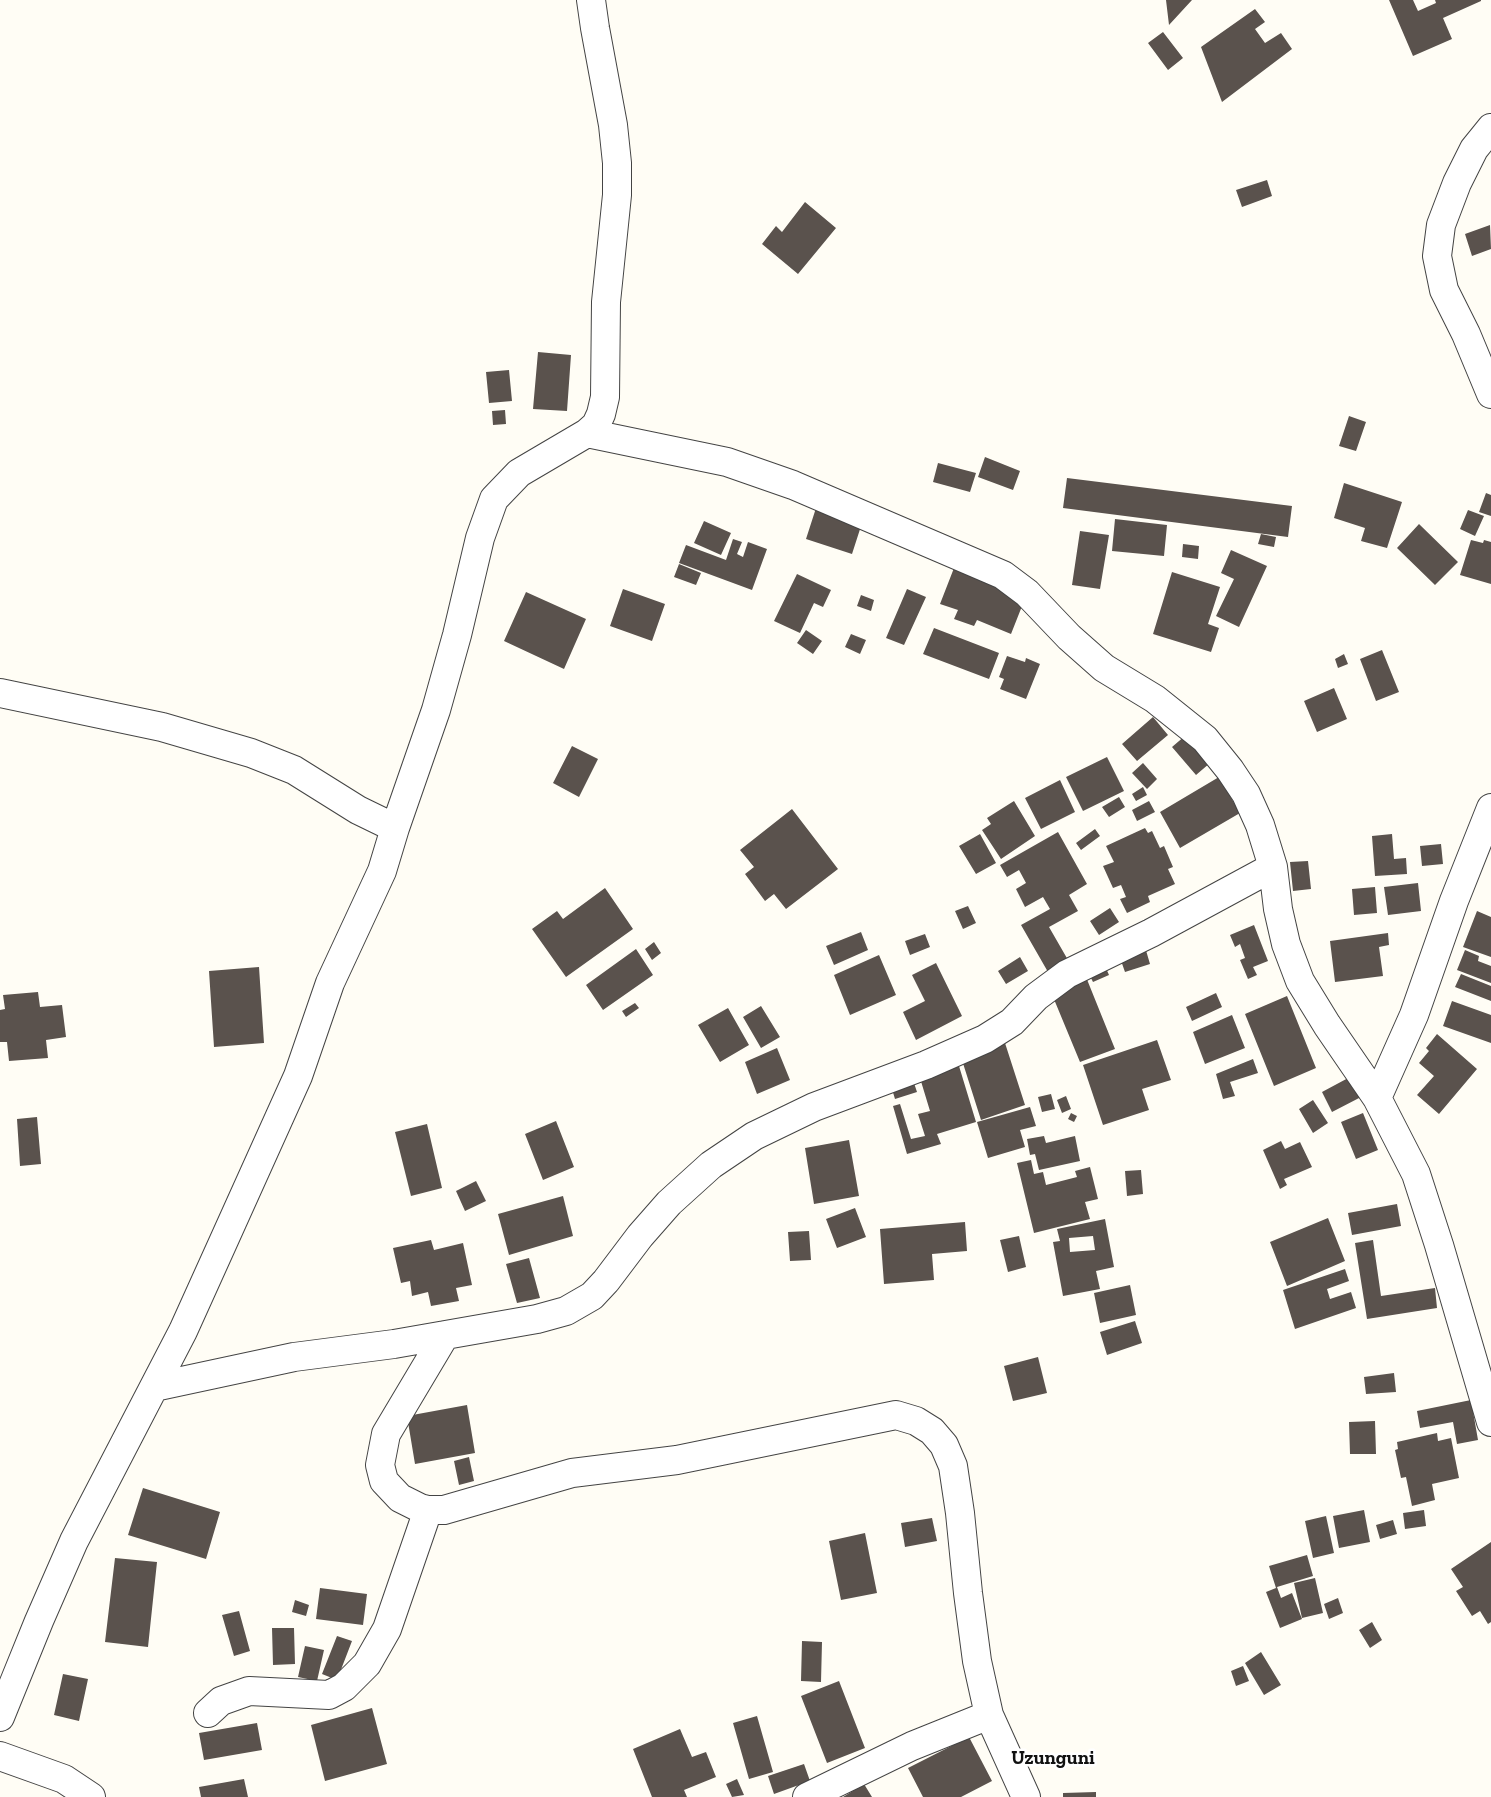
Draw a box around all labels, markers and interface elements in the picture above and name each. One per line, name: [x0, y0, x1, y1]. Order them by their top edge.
district label: Uzunguni: [1011, 1748, 1095, 1770]

